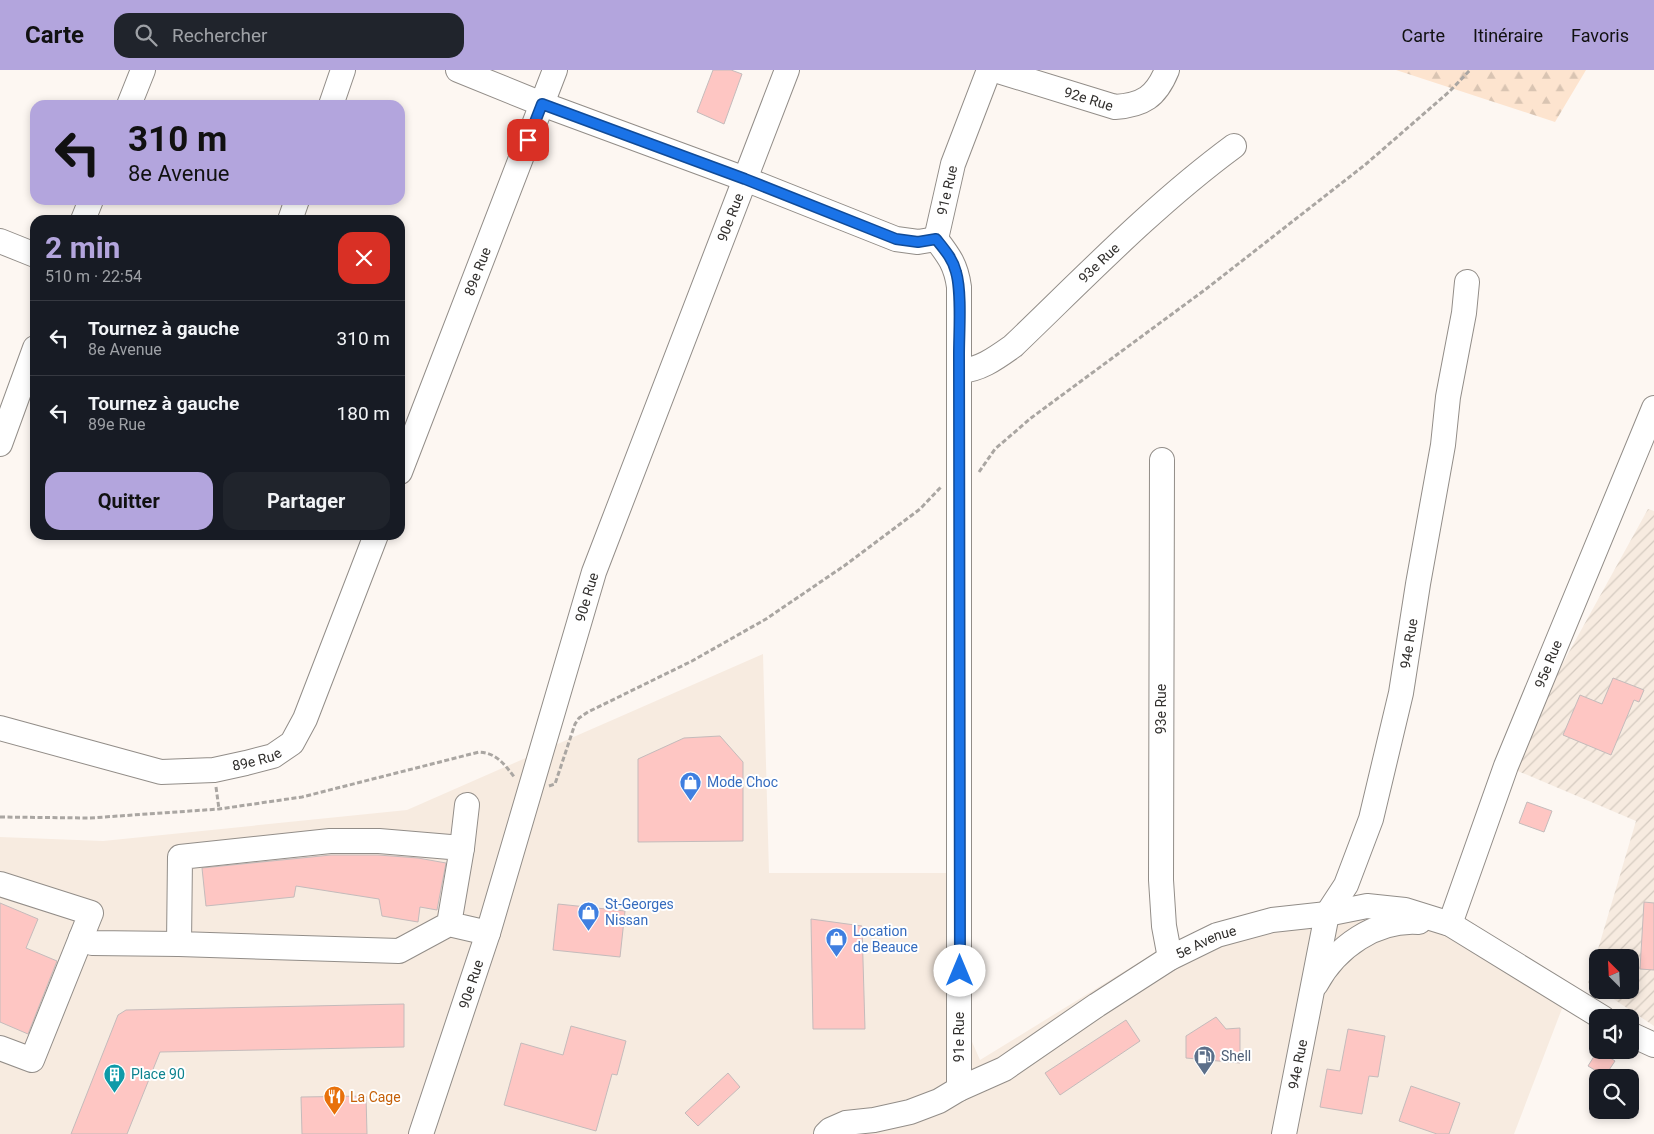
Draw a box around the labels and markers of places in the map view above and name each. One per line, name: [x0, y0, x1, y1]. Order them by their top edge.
pin: [507, 119, 549, 161]
shop icon: Mode Choc: [679, 770, 703, 801]
place label: Mode Choc: [707, 774, 778, 790]
place label: St-Georges Nissan: [605, 896, 674, 928]
shop icon: St-Georges Nissan: [577, 900, 601, 931]
place label: Location de Beauce: [853, 923, 918, 955]
shop icon: Location de Beauce: [825, 927, 849, 958]
fuel station icon: Shell: [1193, 1044, 1217, 1075]
place label: Shell: [1221, 1048, 1251, 1064]
building icon: Place 90: [103, 1062, 127, 1093]
place label: Place 90: [131, 1066, 185, 1082]
restaurant icon: La Cage: [322, 1085, 346, 1116]
place label: La Cage: [350, 1089, 401, 1105]

